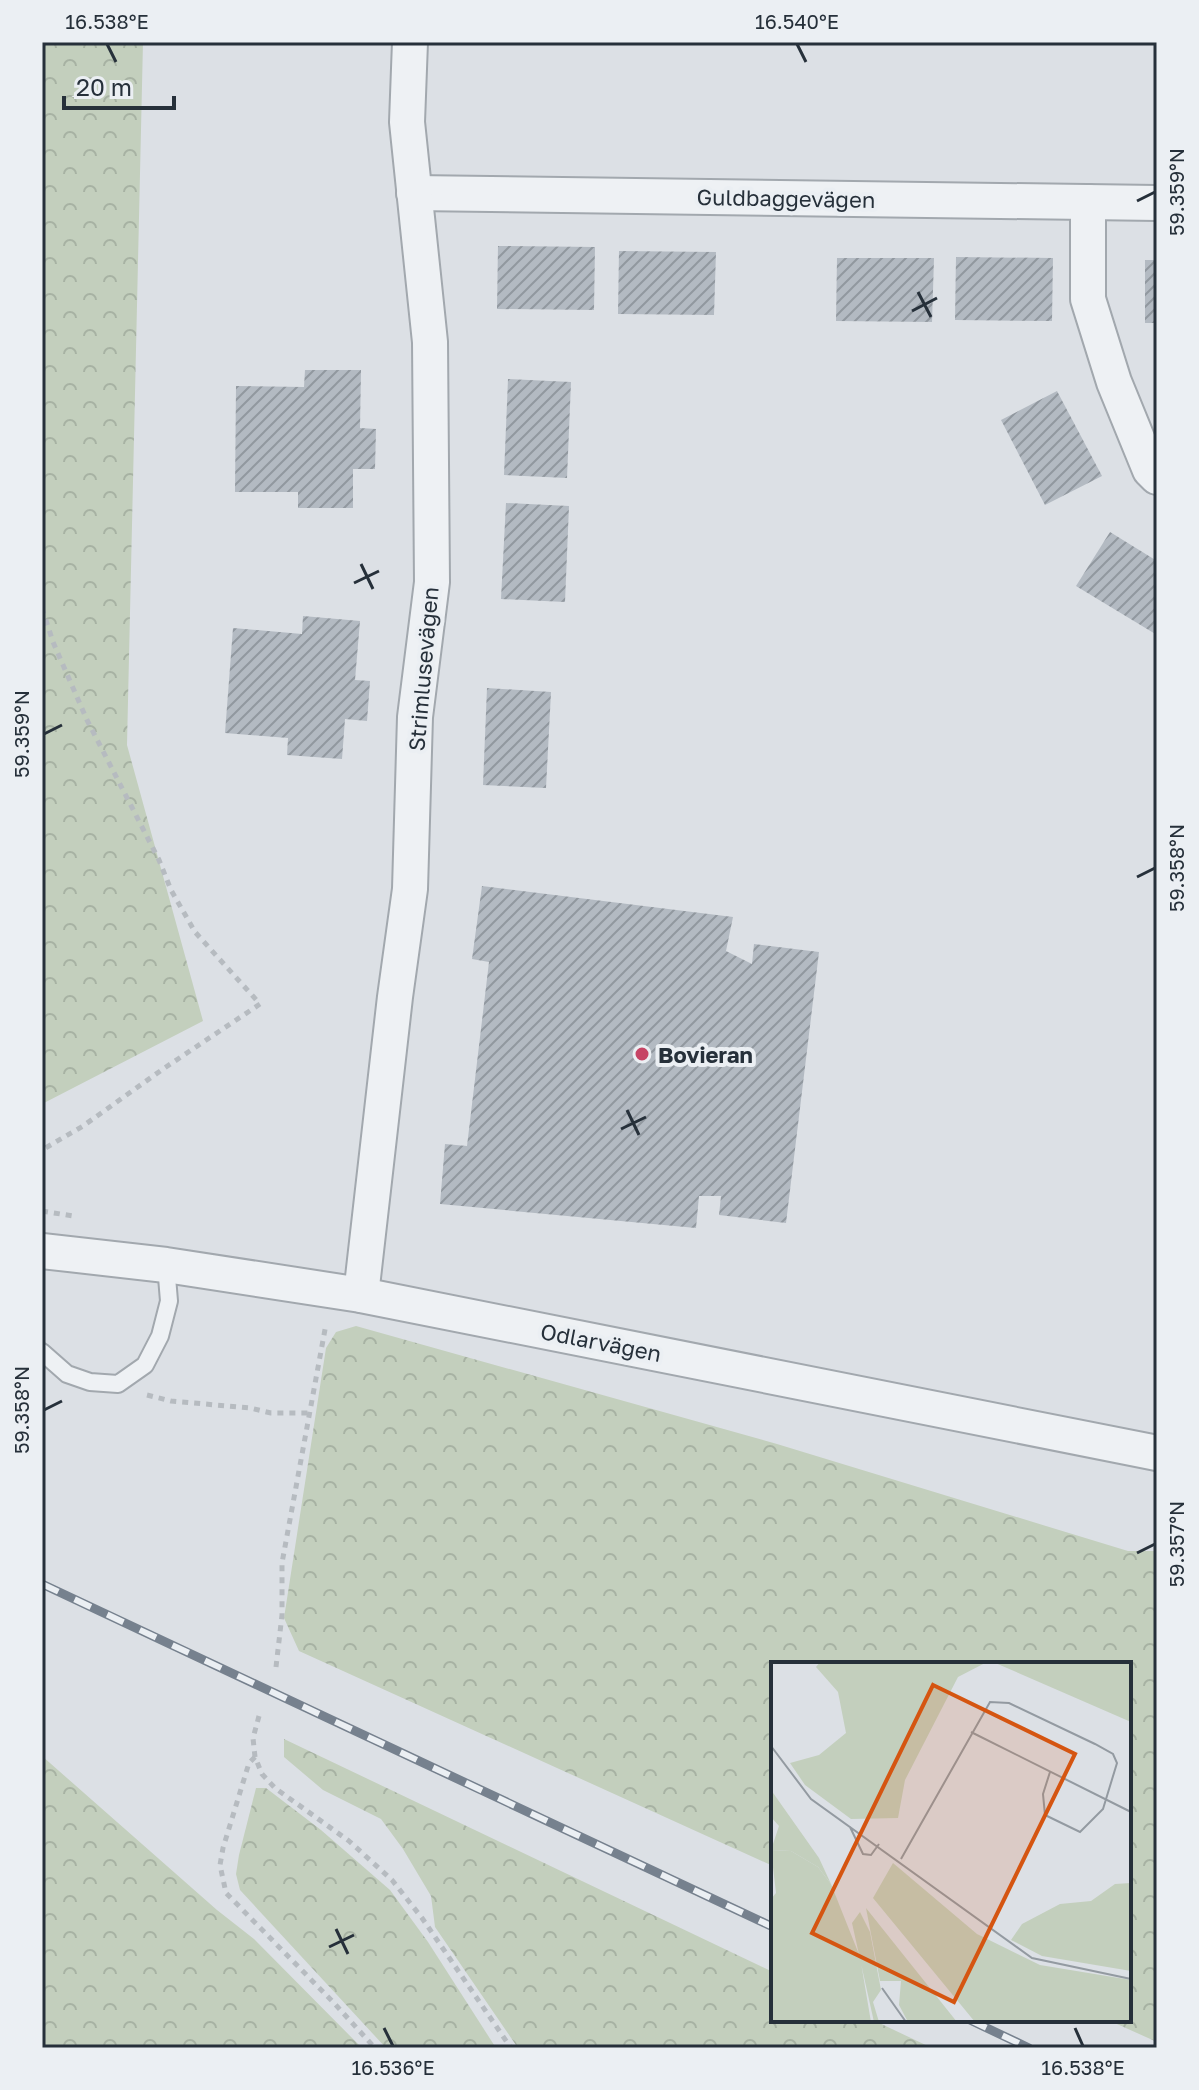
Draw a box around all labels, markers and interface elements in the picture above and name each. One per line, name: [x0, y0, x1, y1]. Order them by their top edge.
text: 16.538°E: [65, 9, 149, 33]
text: 16.540°E: [755, 9, 839, 33]
scale bar: [64, 60, 174, 110]
text: 20 m: [76, 72, 132, 101]
text: 59.359°N: [1164, 148, 1188, 236]
street label: Guldbaggevägen: [696, 183, 876, 213]
street label: Strimlusevägen: [402, 586, 444, 752]
text: 59.359°N: [9, 690, 33, 778]
text: 59.358°N: [1164, 824, 1188, 912]
place label: Bovieran: [658, 1041, 753, 1068]
marker: Bovieran: [633, 1045, 651, 1063]
street label: Odlarvägen: [538, 1317, 664, 1367]
text: 59.358°N: [9, 1366, 33, 1454]
text: 59.357°N: [1164, 1501, 1188, 1587]
inset map: [771, 1662, 1131, 2022]
text: 16.536°E: [351, 2055, 435, 2079]
text: 16.538°E: [1041, 2055, 1125, 2079]

